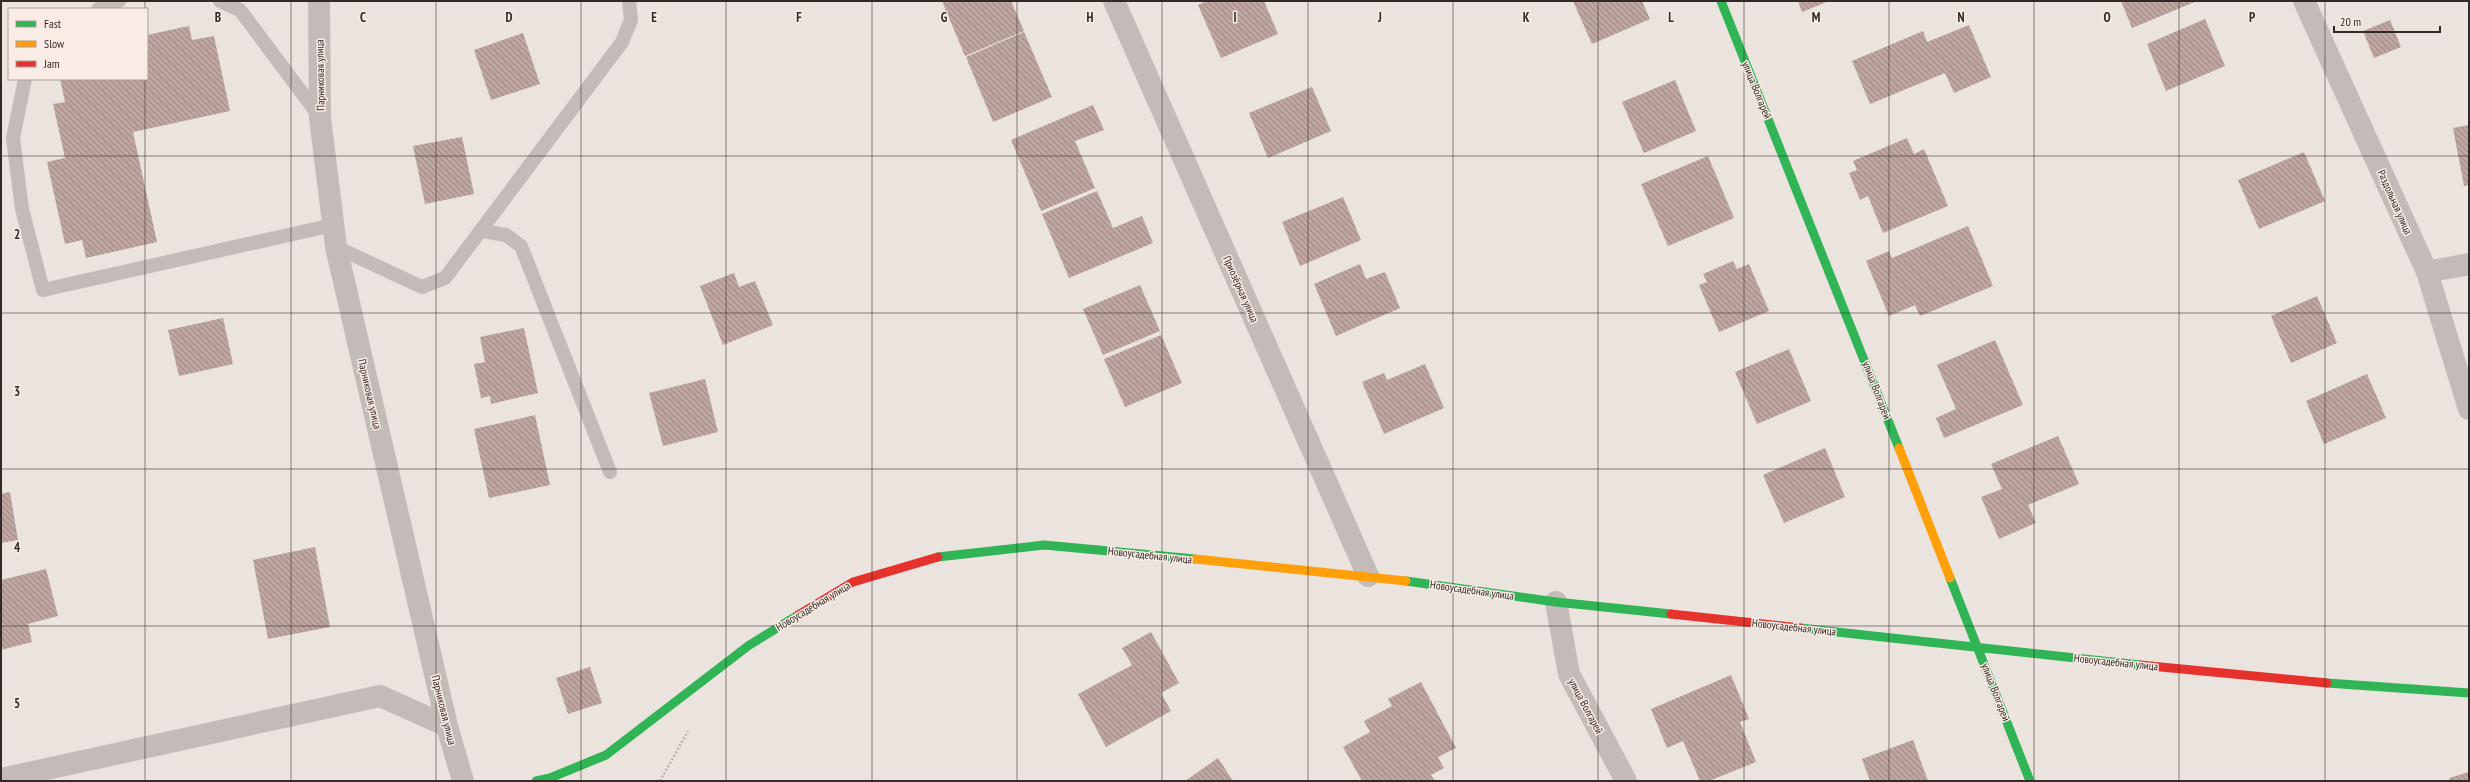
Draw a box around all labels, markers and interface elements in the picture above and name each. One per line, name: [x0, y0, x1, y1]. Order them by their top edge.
legend: [8, 8, 148, 80]
scale bar: [2334, 8, 2440, 34]
text: B: [215, 9, 221, 26]
text: C: [360, 9, 366, 26]
text: D: [506, 9, 513, 26]
text: E: [651, 9, 657, 26]
text: F: [796, 9, 802, 26]
text: G: [941, 9, 948, 26]
text: H: [1087, 9, 1094, 26]
text: I: [1233, 9, 1237, 26]
text: J: [1377, 9, 1382, 26]
text: K: [1523, 9, 1530, 26]
text: L: [1668, 9, 1674, 26]
text: M: [1812, 9, 1821, 26]
text: N: [1957, 9, 1965, 26]
text: O: [2103, 9, 2111, 26]
text: P: [2249, 9, 2255, 26]
text: 20 m: [2340, 14, 2361, 29]
text: Fast: [44, 16, 62, 31]
text: Slow: [44, 36, 65, 51]
street label: Парниковая улица: [312, 39, 328, 111]
text: Jam: [43, 56, 60, 71]
street label: улица Волгарей: [1739, 59, 1775, 121]
street label: Раздольная улица: [2374, 167, 2416, 237]
text: 2: [14, 226, 20, 243]
street label: Приозёрная улица: [1220, 253, 1262, 325]
street label: Парниковая улица: [355, 358, 385, 430]
street label: улица Волгарей: [1860, 359, 1895, 421]
text: 3: [14, 383, 20, 400]
text: 4: [14, 539, 21, 556]
street label: Новоусадебная улица: [1107, 544, 1193, 566]
street label: Новоусадебная улица: [1429, 577, 1515, 603]
street label: Новоусадебная улица: [773, 578, 853, 634]
street label: Новоусадебная улица: [1751, 616, 1837, 638]
street label: Новоусадебная улица: [2073, 651, 2159, 673]
street label: улица Волгарей: [1979, 661, 2014, 723]
street label: Парниковая улица: [429, 674, 459, 746]
street label: улица Волгарей: [1565, 676, 1607, 736]
text: 5: [14, 695, 20, 712]

